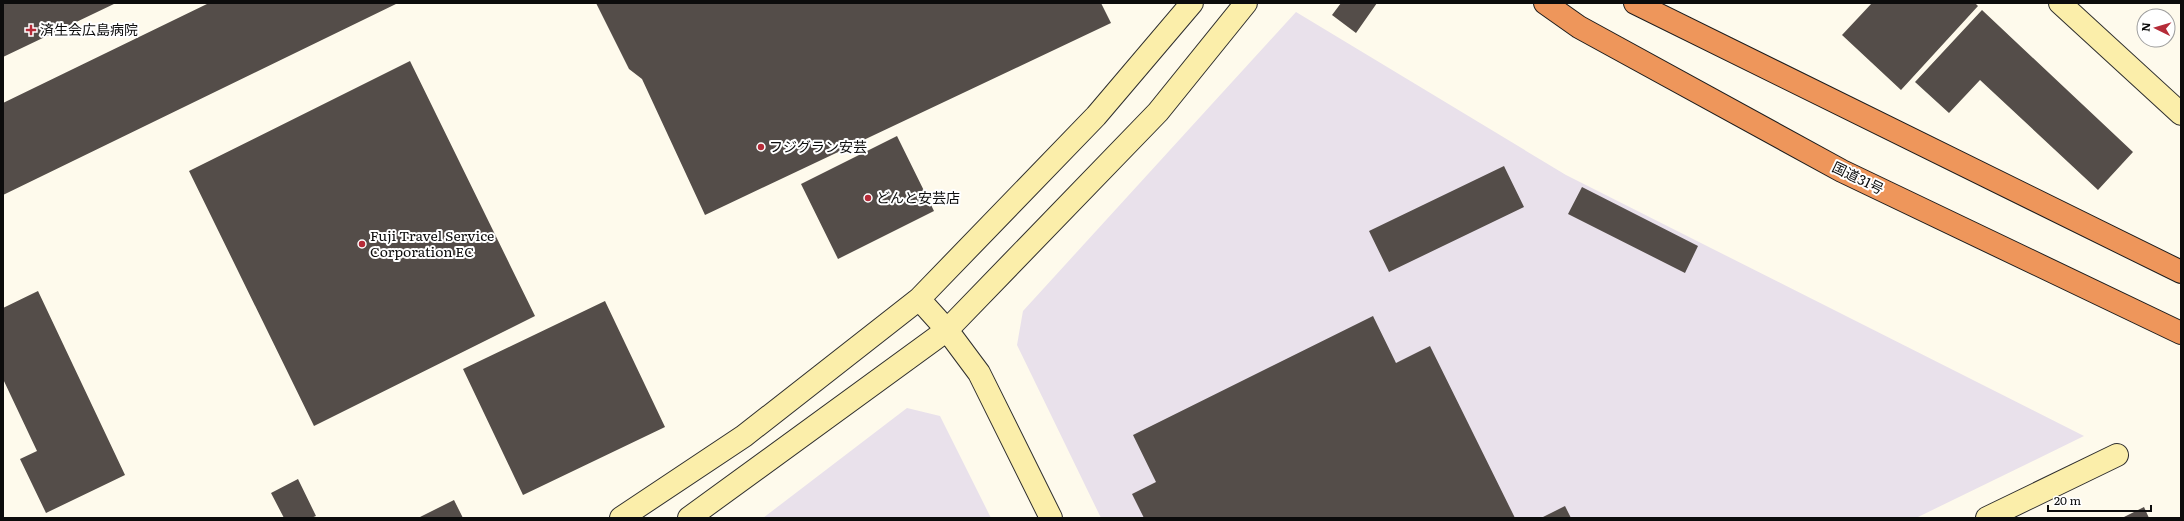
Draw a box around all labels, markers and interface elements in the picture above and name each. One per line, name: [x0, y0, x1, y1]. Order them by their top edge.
north arrow: [2136, 8, 2176, 48]
place label: 済生会広島病院: [40, 19, 138, 39]
text: N: [2137, 22, 2153, 32]
marker: 済生会広島病院: [25, 24, 37, 36]
place label: フジグラン安芸: [769, 136, 867, 156]
marker: フジグラン安芸: [756, 142, 766, 152]
street label: 国道31号: [1829, 156, 1888, 198]
place label: どんと安芸店: [876, 187, 960, 207]
marker: どんと安芸店: [863, 193, 873, 203]
place label: Fuji Travel Service Corporation EC: [370, 225, 494, 261]
marker: Fuji Travel Service Corporation EC: [357, 239, 367, 249]
scale bar: [2048, 487, 2151, 513]
text: 20 m: [2054, 491, 2081, 509]

